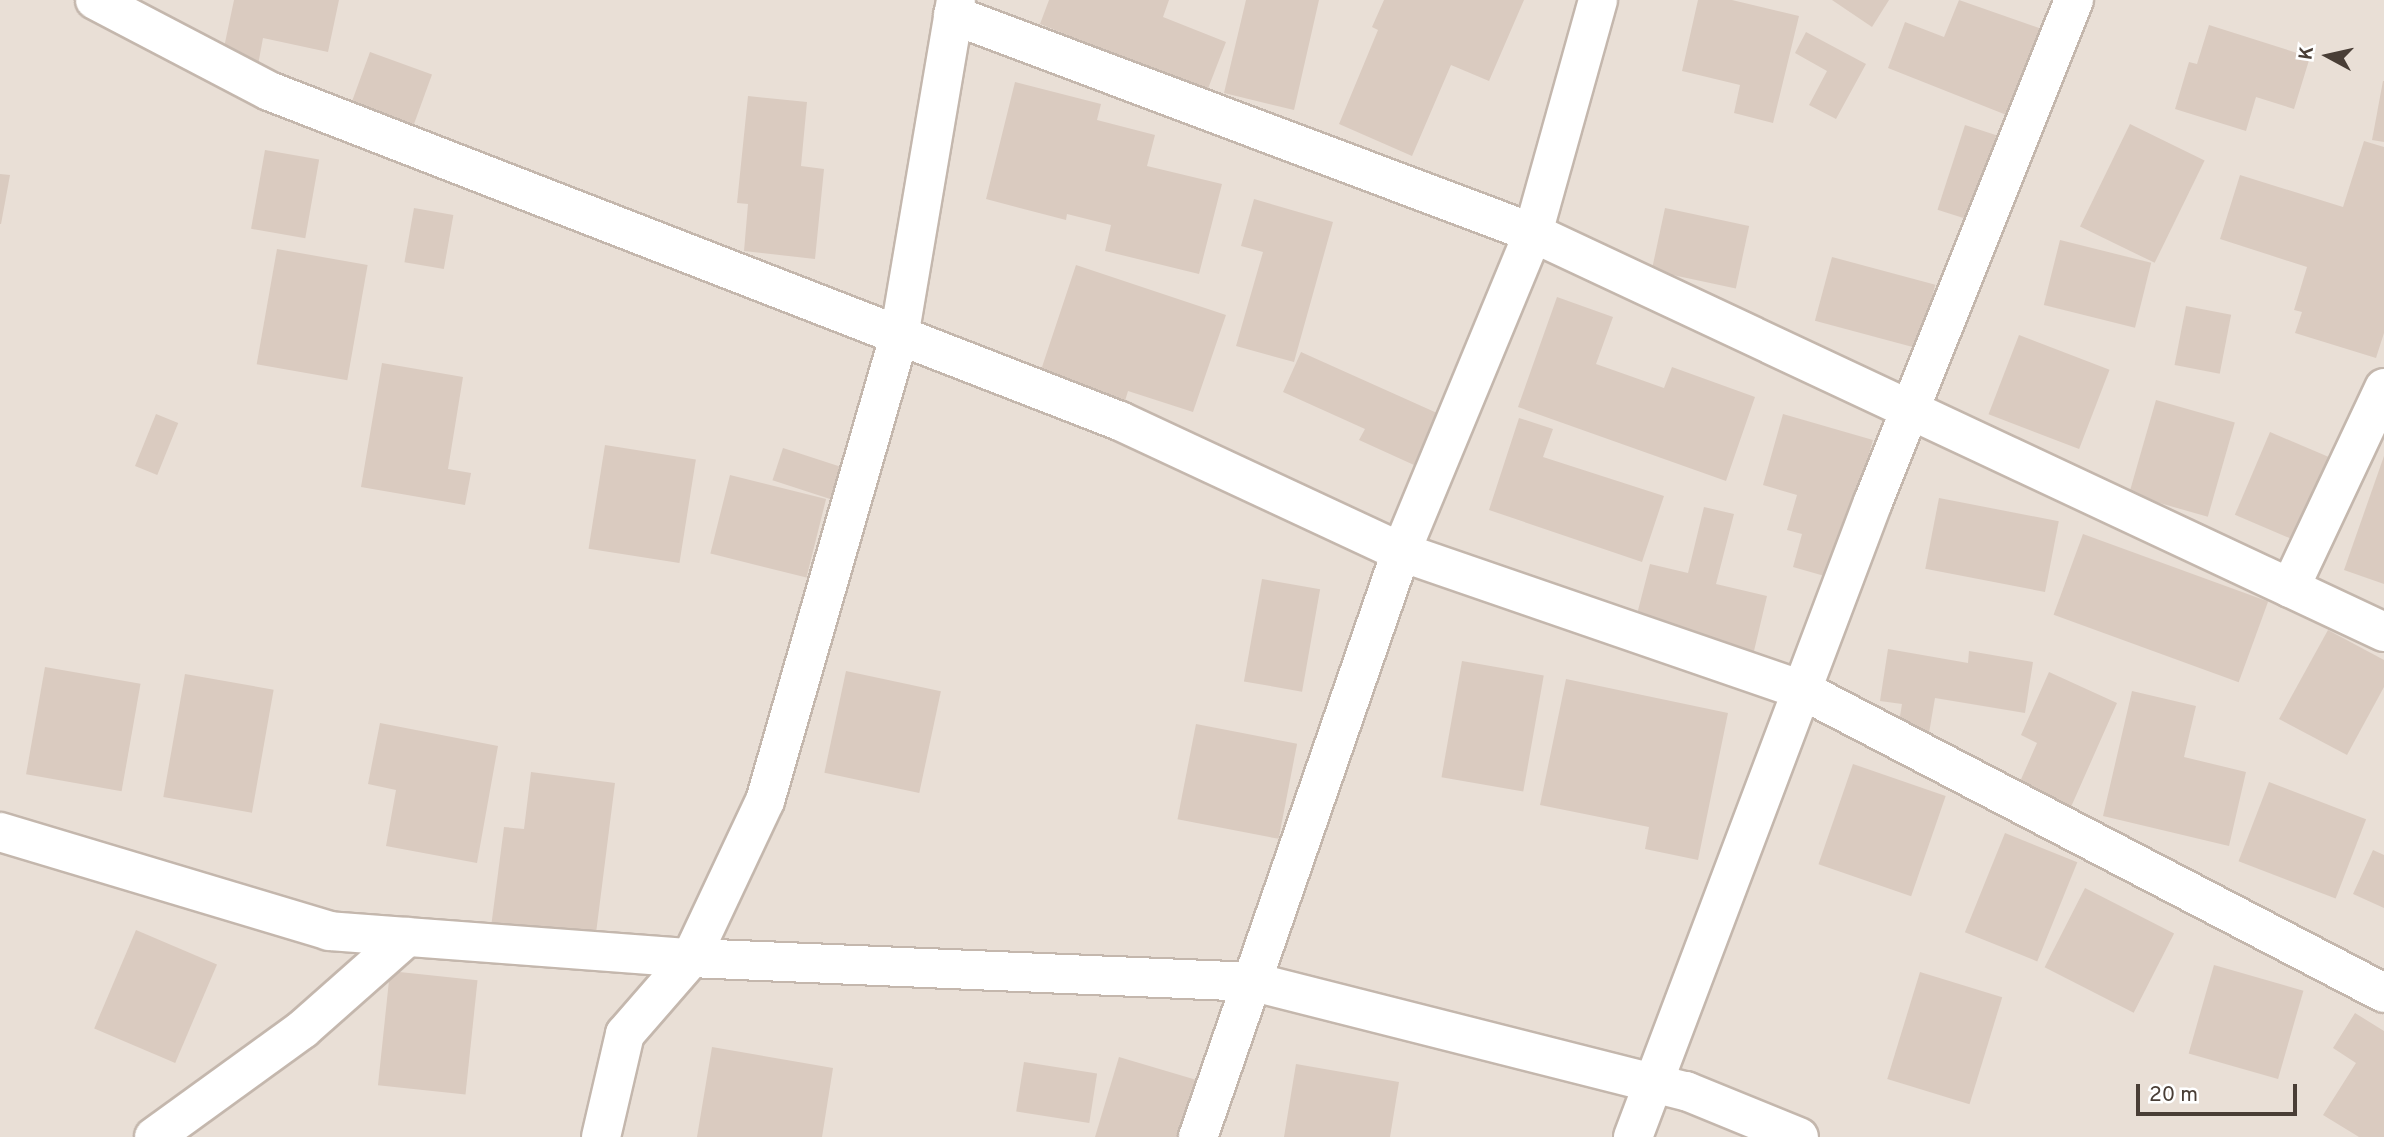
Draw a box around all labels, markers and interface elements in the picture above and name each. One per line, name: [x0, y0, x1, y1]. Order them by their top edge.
north arrow: [2293, 21, 2363, 91]
text: K: [2294, 45, 2320, 61]
scale bar: [2139, 1070, 2300, 1114]
text: 20 m: [2149, 1082, 2198, 1109]

